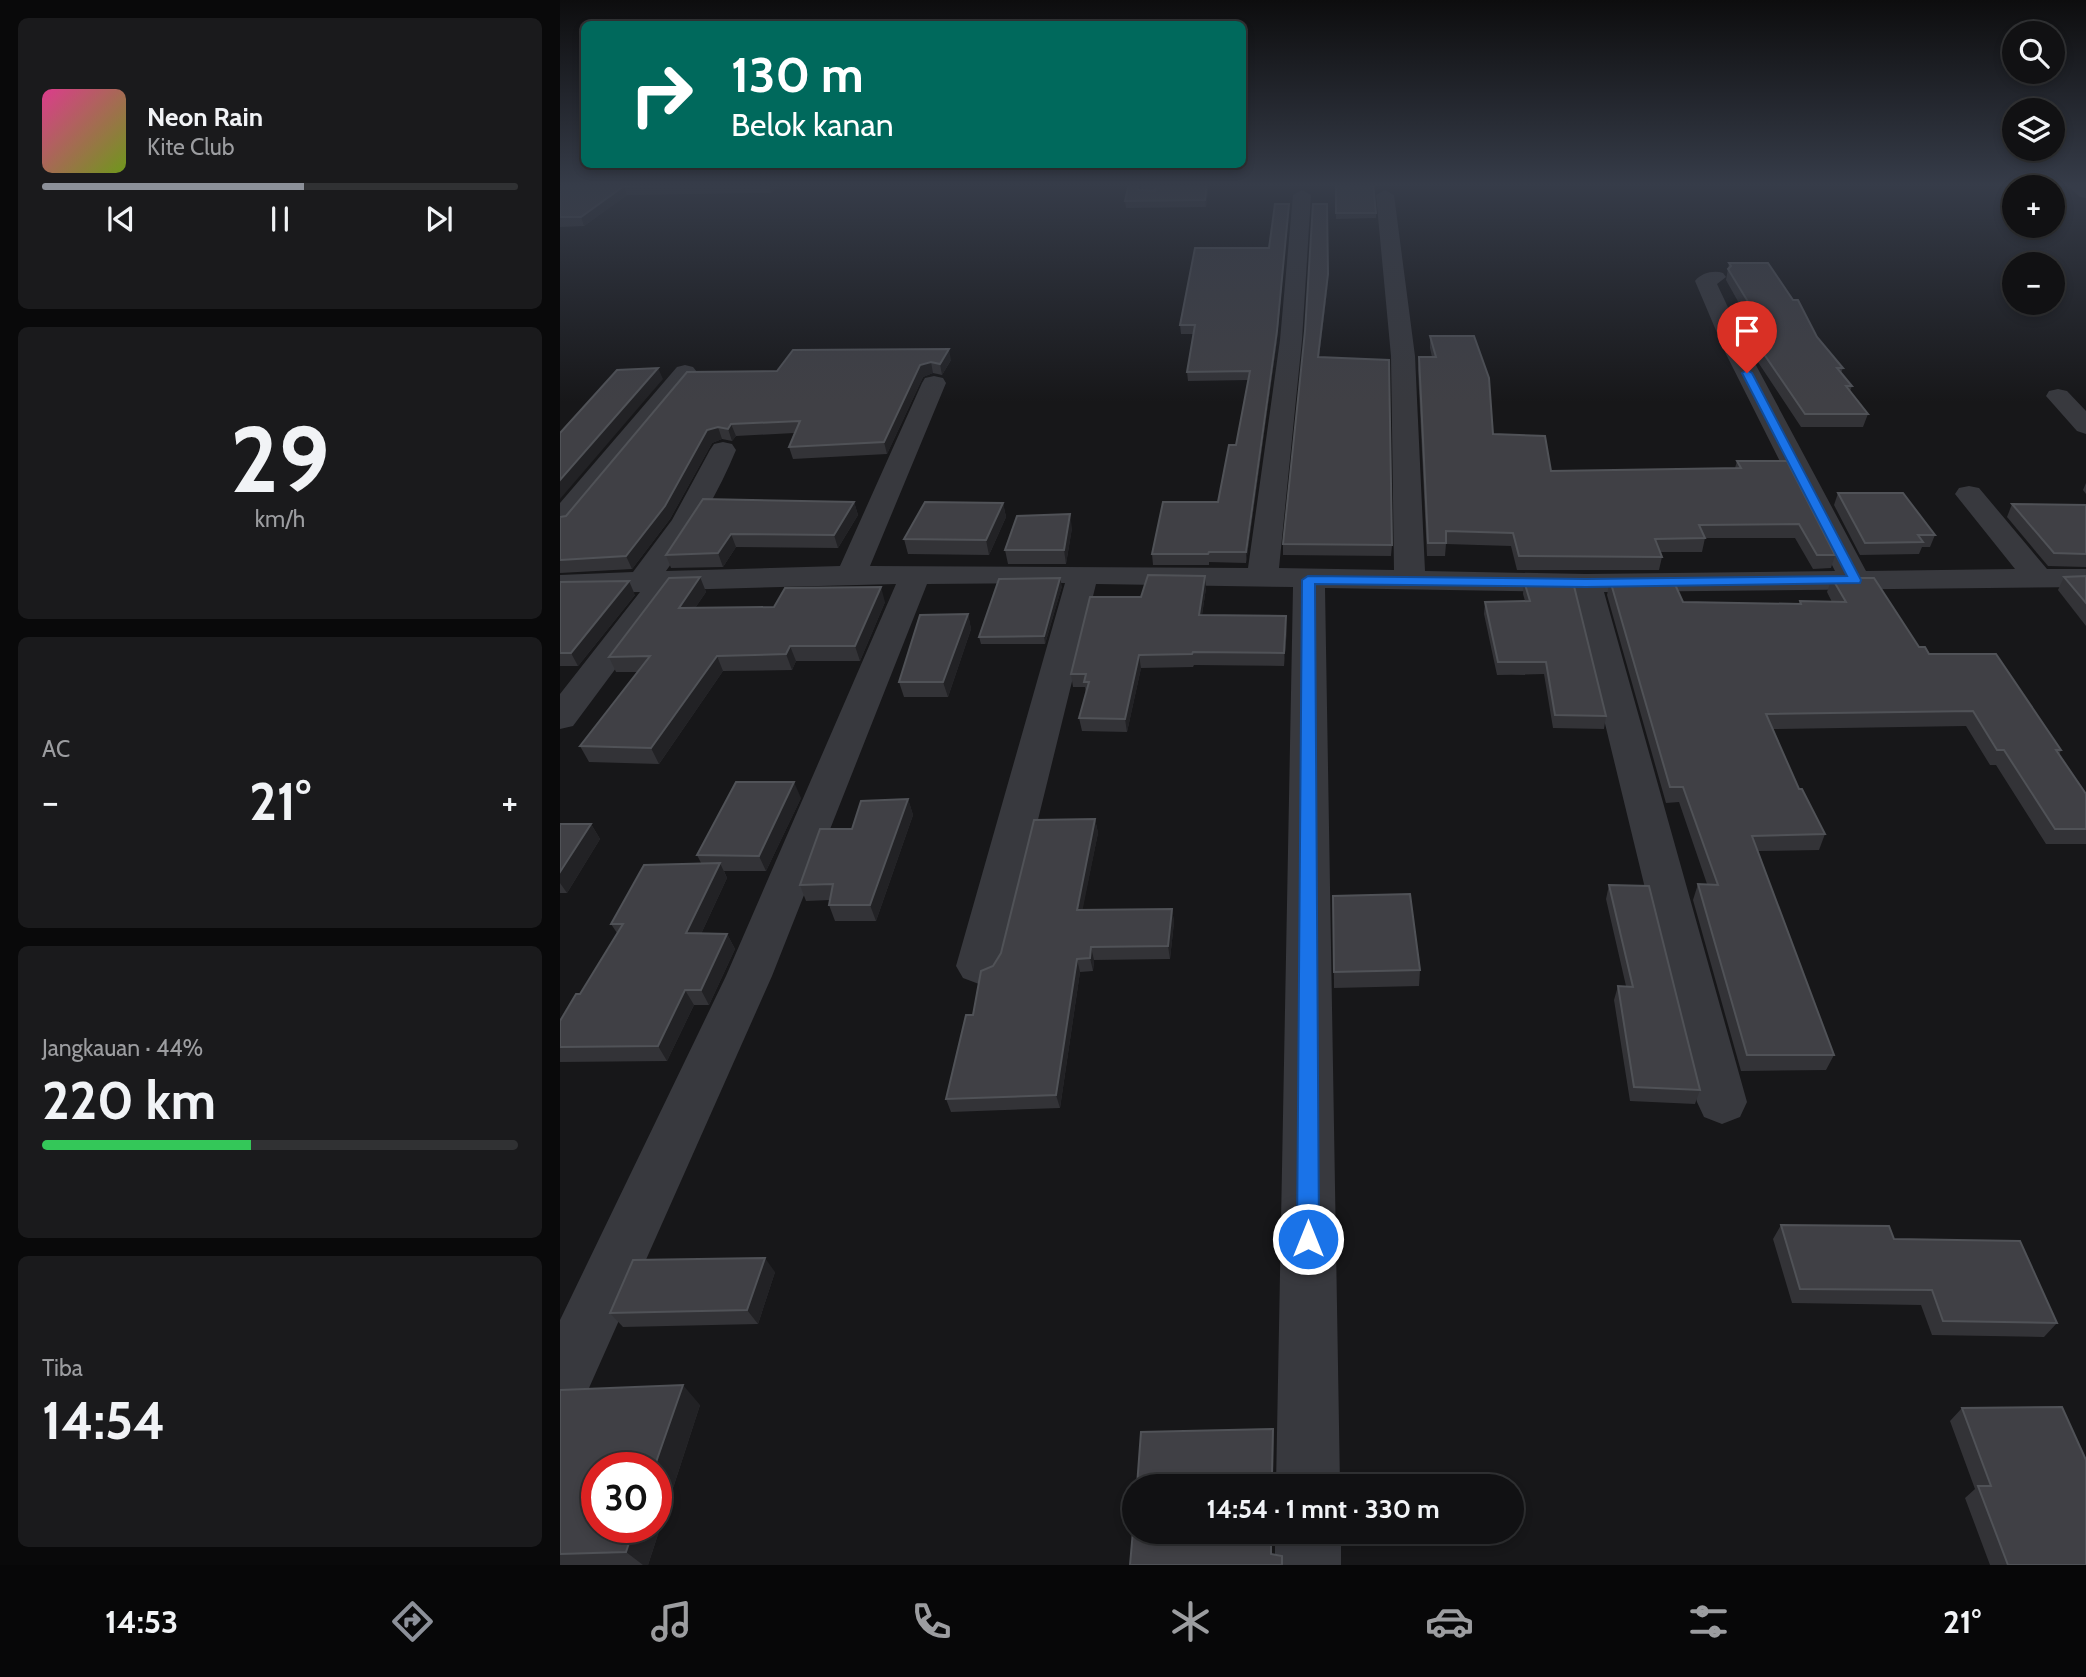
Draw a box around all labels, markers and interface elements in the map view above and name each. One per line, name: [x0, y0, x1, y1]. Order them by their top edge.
map controls: [2002, 21, 2065, 315]
button: search: [2002, 21, 2065, 84]
text: 130 m: [731, 45, 864, 104]
icon: right: [616, 49, 707, 140]
button: layers: [2002, 98, 2065, 161]
text: Neon Rain: [147, 101, 263, 133]
text: Belok kanan: [731, 105, 894, 144]
text: Kite Club: [147, 133, 234, 161]
button: +: [2002, 175, 2065, 238]
icon: previous: [102, 200, 140, 238]
icon: pause: [261, 200, 299, 238]
icon: next: [420, 200, 458, 238]
button: −: [2002, 252, 2065, 315]
pin: [1717, 301, 1777, 373]
icon: arrive: [1728, 312, 1766, 350]
text: 29: [230, 404, 330, 515]
text: km/h: [255, 505, 305, 533]
text: AC: [42, 735, 70, 763]
text: 21°: [249, 770, 311, 833]
text: −: [42, 778, 59, 825]
text: +: [501, 778, 518, 825]
text: Jangkauan · 44%: [42, 1034, 203, 1062]
text: 220 km: [42, 1069, 216, 1132]
position arrow: [1271, 1202, 1345, 1276]
text: Tiba: [42, 1354, 83, 1382]
text: 14:54: [42, 1389, 165, 1452]
speed limit sign: 30: [581, 1452, 672, 1543]
text: 14:54 · 1 mnt · 330 m: [1206, 1493, 1440, 1525]
icon: directions: [388, 1597, 437, 1646]
icon: music: [647, 1597, 696, 1646]
icon: phone: [907, 1597, 956, 1646]
icon: climate: [1166, 1597, 1215, 1646]
icon: car: [1425, 1597, 1474, 1646]
icon: filters: [1684, 1597, 1733, 1646]
text: 14:53: [105, 1602, 178, 1641]
text: 21°: [1943, 1602, 1981, 1641]

